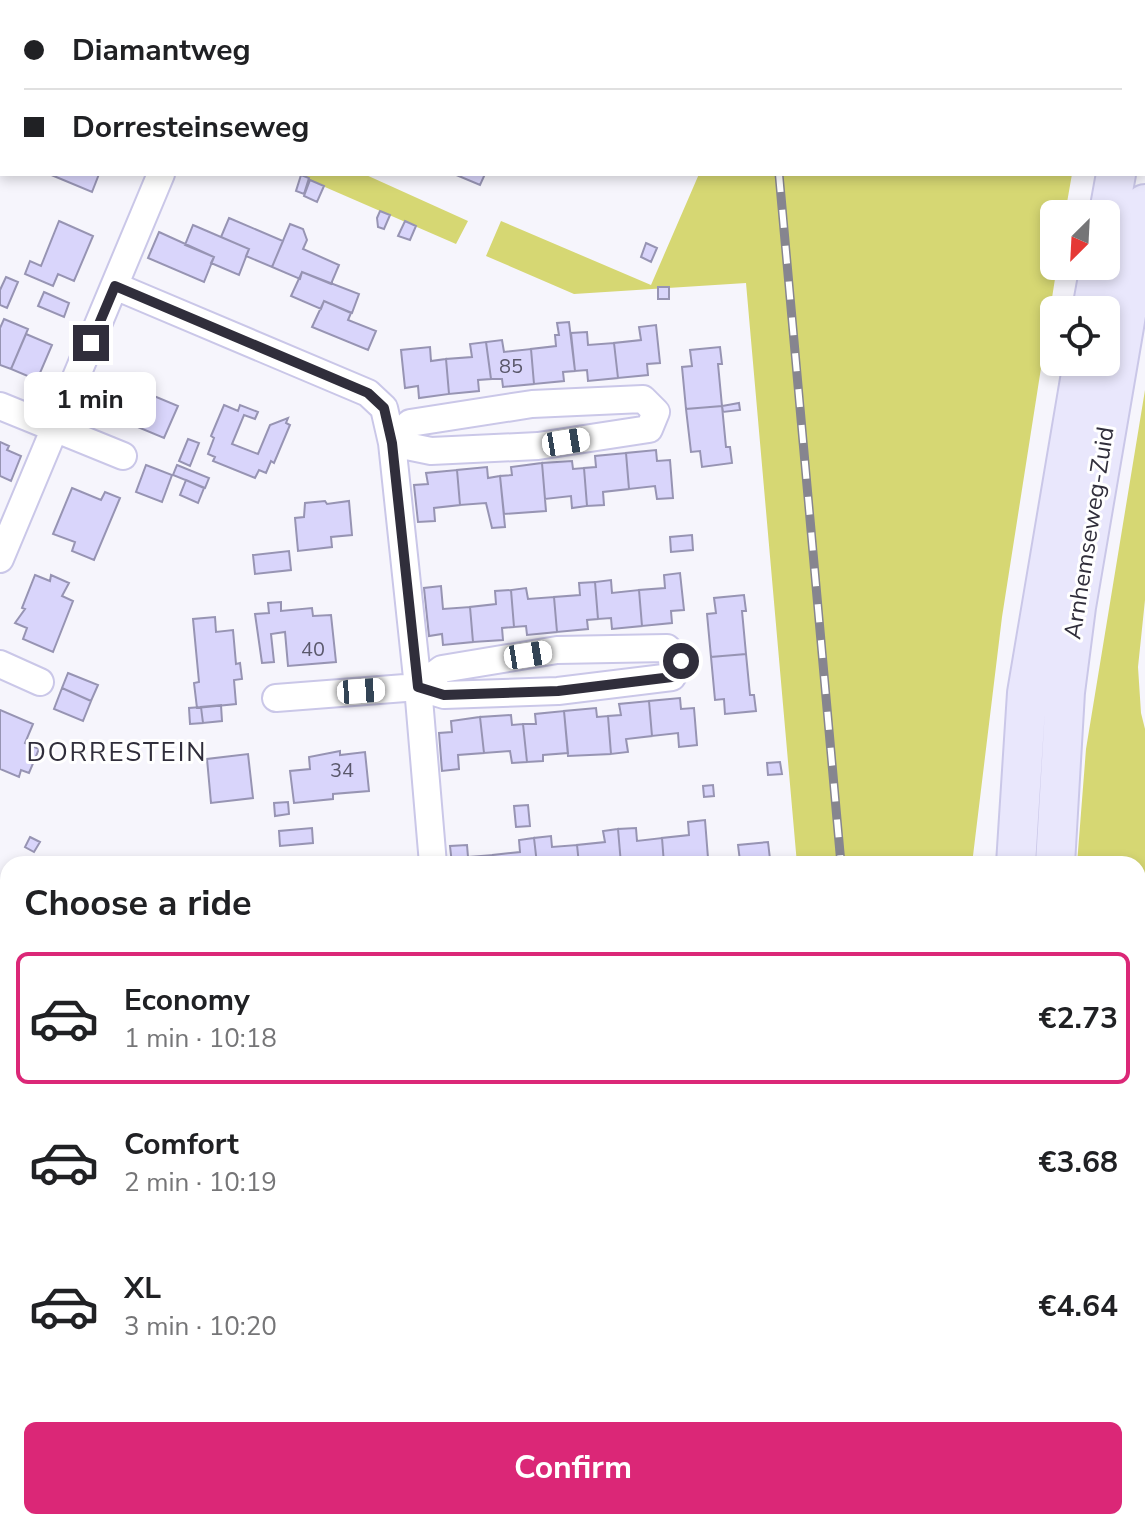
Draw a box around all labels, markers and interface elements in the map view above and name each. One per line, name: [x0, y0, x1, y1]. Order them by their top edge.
text: Diamantweg: [72, 30, 251, 71]
text: Dorresteinseweg: [72, 107, 309, 148]
north arrow: [1040, 200, 1120, 280]
map controls: [1040, 200, 1120, 376]
button: locate: [1040, 296, 1120, 376]
route end: [73, 325, 109, 361]
house number: 85: [499, 353, 523, 380]
callout: 1 min: [25, 371, 157, 427]
text: 1 min: [56, 382, 124, 417]
street label: Arnhemseweg-Zuid: [1056, 424, 1122, 642]
car: [540, 426, 592, 458]
house number: 40: [301, 636, 325, 663]
car: [502, 639, 554, 671]
route start: [663, 643, 699, 679]
car: [336, 677, 386, 705]
district label: DORRESTEIN: [26, 735, 208, 770]
house number: 34: [330, 757, 354, 784]
text: Choose a ride: [24, 879, 252, 928]
text: Economy: [124, 980, 250, 1021]
icon: car: [28, 982, 100, 1054]
text: €2.73: [1039, 998, 1118, 1039]
text: 1 min · 10:18: [124, 1021, 277, 1056]
text: Comfort: [124, 1124, 239, 1165]
icon: car: [28, 1126, 100, 1198]
text: €3.68: [1039, 1142, 1118, 1183]
text: 2 min · 10:19: [124, 1165, 277, 1200]
text: XL: [124, 1268, 161, 1309]
icon: car: [28, 1270, 100, 1342]
text: €4.64: [1039, 1286, 1118, 1327]
text: 3 min · 10:20: [124, 1309, 277, 1344]
button: Confirm: [24, 1422, 1122, 1514]

